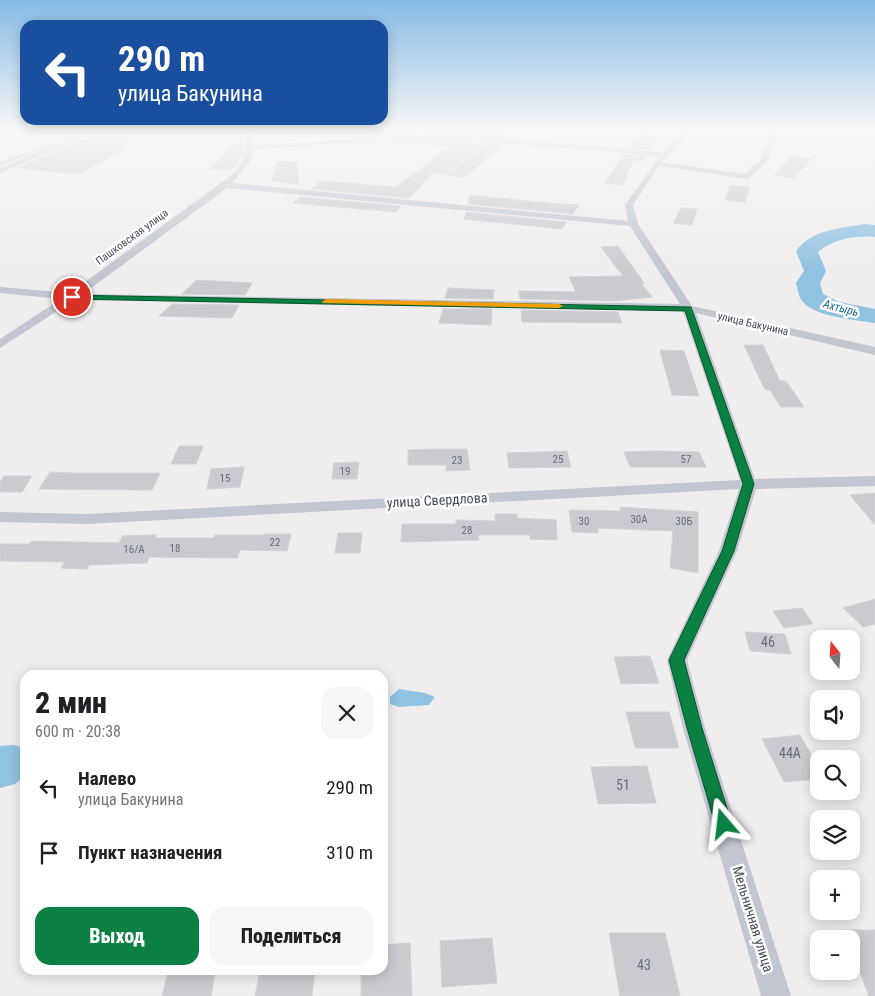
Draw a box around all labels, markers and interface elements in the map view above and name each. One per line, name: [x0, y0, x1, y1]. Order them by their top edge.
text: 290 m: [118, 39, 205, 80]
icon: left: [35, 40, 100, 105]
text: улица Бакунина: [118, 81, 263, 106]
street label: Пашковская улица: [93, 206, 171, 268]
pin: [51, 276, 93, 318]
icon: arrive: [58, 283, 86, 311]
water label: Ахтырь: [821, 296, 860, 319]
street label: улица Бакунина: [716, 310, 790, 338]
house number: 25: [553, 453, 563, 466]
house number: 57: [681, 453, 691, 466]
house number: 23: [452, 454, 462, 467]
house number: 19: [340, 465, 350, 478]
house number: 15: [220, 472, 230, 485]
street label: улица Свердлова: [386, 489, 488, 511]
house number: 30А: [630, 513, 648, 526]
house number: 30: [579, 515, 589, 528]
house number: 30Б: [676, 515, 692, 528]
house number: 28: [462, 524, 472, 537]
house number: 22: [270, 536, 280, 549]
house number: 18: [170, 542, 180, 555]
house number: 16/А: [123, 543, 145, 556]
north arrow: [810, 630, 860, 680]
map controls: [810, 630, 860, 980]
house number: 46: [761, 634, 775, 650]
text: 2 мин: [35, 685, 107, 720]
button: close: [321, 687, 373, 739]
button: sound: [810, 690, 860, 740]
text: 600 m · 20:38: [35, 722, 121, 741]
house number: 44А: [779, 745, 801, 761]
button: search: [810, 750, 860, 800]
text: Налево: [78, 767, 136, 790]
icon: left: [35, 774, 63, 802]
text: 290 m: [326, 776, 373, 799]
house number: 51: [616, 777, 630, 793]
text: улица Бакунина: [78, 790, 183, 809]
position arrow: [697, 797, 749, 849]
button: layers: [810, 810, 860, 860]
icon: arrive: [35, 839, 63, 867]
text: Пункт назначения: [78, 841, 222, 864]
text: 310 m: [326, 841, 373, 864]
street label: Мельничная улица: [729, 864, 777, 974]
button: +: [810, 870, 860, 920]
button: Выход: [35, 907, 199, 965]
button: Поделиться: [209, 907, 373, 965]
button: −: [810, 930, 860, 980]
house number: 43: [637, 957, 651, 973]

